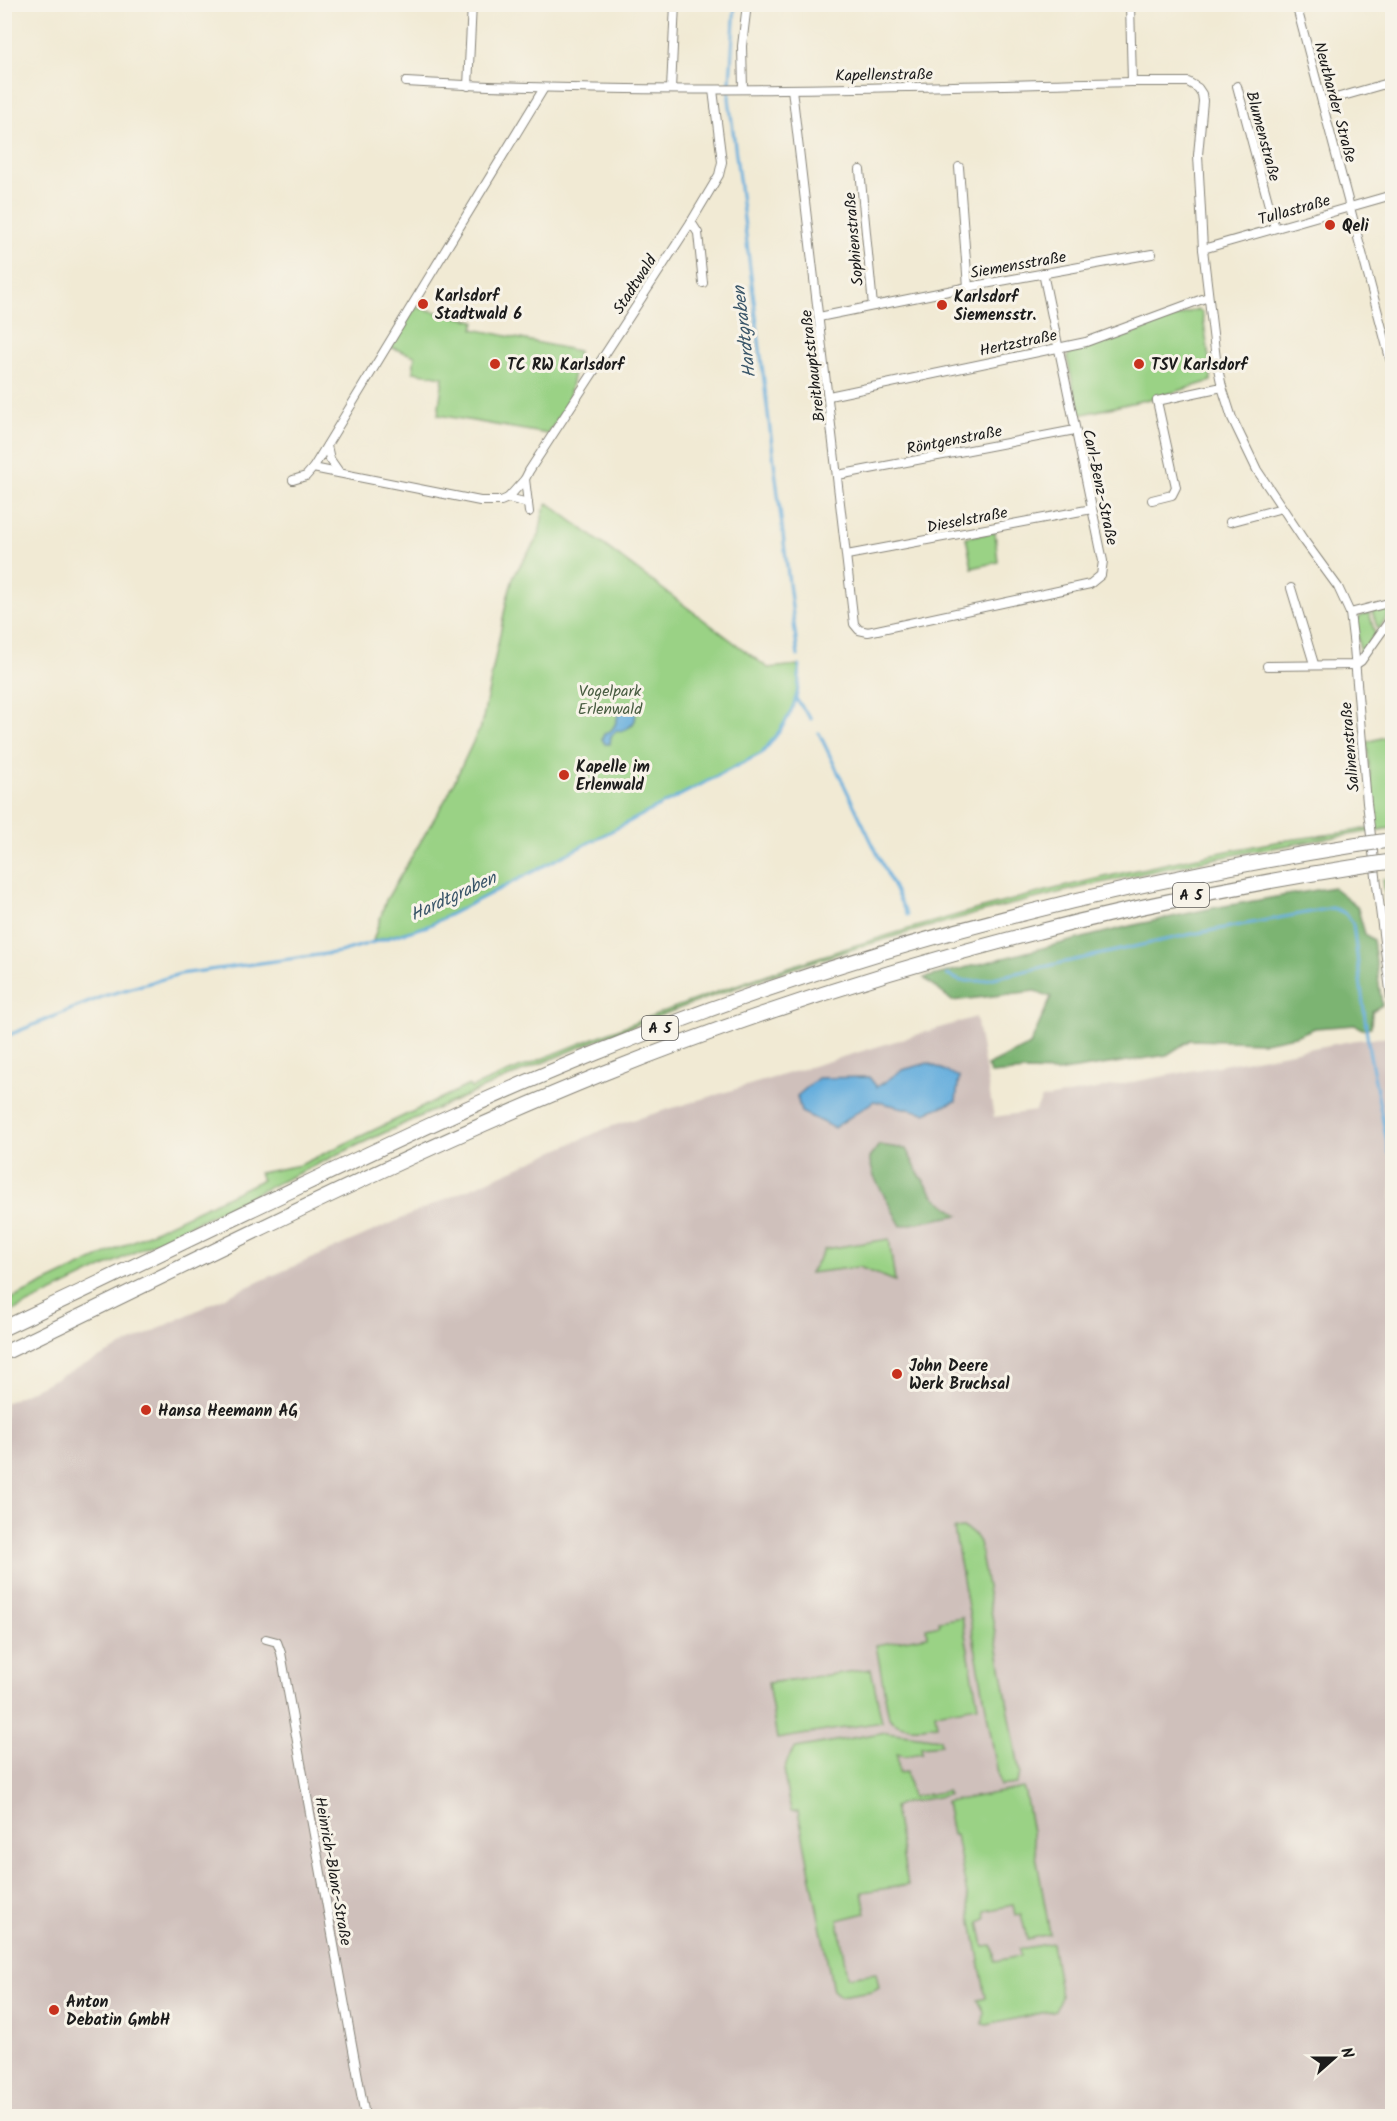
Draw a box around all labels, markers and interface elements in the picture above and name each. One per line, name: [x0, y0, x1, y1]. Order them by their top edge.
street label: Neutharder Straße: [1306, 39, 1363, 166]
street label: Kapellenstraße: [835, 62, 933, 89]
street label: Blumenstraße: [1238, 88, 1287, 184]
street label: Tullastraße: [1255, 188, 1333, 233]
street label: Sophienstraße: [838, 191, 871, 287]
place label: Qeli: [1342, 214, 1370, 239]
marker: Qeli: [1323, 218, 1337, 232]
street label: Siemensstraße: [968, 245, 1068, 286]
street label: Stadtwald: [607, 249, 664, 320]
water label: Hardtgraben: [725, 283, 766, 379]
place label: Karlsdorf Stadtwald 6: [435, 284, 523, 327]
place label: Karlsdorf Siemensstr.: [954, 285, 1037, 328]
marker: Karlsdorf Stadtwald 6: [416, 297, 430, 311]
marker: Karlsdorf Siemensstr.: [935, 298, 949, 312]
street label: Breithauptstraße: [794, 308, 833, 423]
street label: Hertzstraße: [977, 323, 1059, 364]
place label: TC RW Karlsdorf: [507, 353, 626, 378]
place label: TSV Karlsdorf: [1151, 353, 1249, 378]
marker: TC RW Karlsdorf: [488, 357, 502, 371]
marker: TSV Karlsdorf: [1132, 357, 1146, 371]
street label: Röntgenstraße: [904, 419, 1004, 462]
street label: Carl-Benz-Straße: [1075, 427, 1124, 548]
street label: Dieselstraße: [925, 500, 1010, 541]
park label: Vogelpark Erlenwald: [578, 679, 643, 722]
street label: Salinenstraße: [1334, 701, 1367, 793]
place label: Kapelle im Erlenwald: [576, 755, 650, 798]
marker: Kapelle im Erlenwald: [557, 768, 571, 782]
water label: Hardtgraben: [406, 864, 503, 930]
road number: A 5: [1173, 883, 1209, 907]
road number: A 5: [642, 1016, 678, 1040]
place label: John Deere Werk Bruchsal: [909, 1354, 1010, 1397]
marker: John Deere Werk Bruchsal: [890, 1367, 904, 1381]
place label: Hansa Heemann AG: [158, 1399, 298, 1424]
marker: Hansa Heemann AG: [139, 1403, 153, 1417]
street label: Heinrich-Blanc-Straße: [307, 1795, 358, 1948]
place label: Anton Debatin GmbH: [66, 1990, 170, 2033]
marker: Anton Debatin GmbH: [47, 2003, 61, 2017]
north arrow: [1304, 2028, 1364, 2088]
text: N: [1333, 2044, 1360, 2062]

